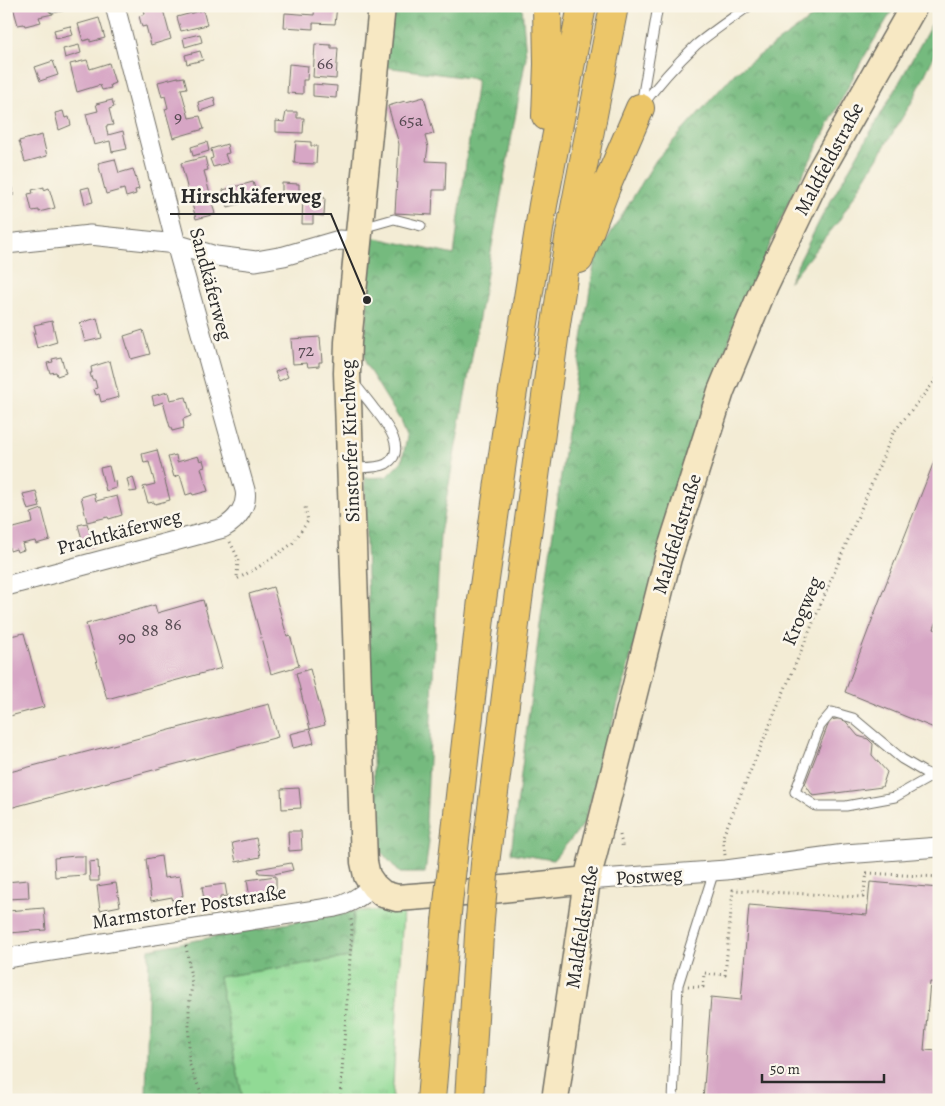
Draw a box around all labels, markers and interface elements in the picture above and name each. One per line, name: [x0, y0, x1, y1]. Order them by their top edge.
house number: 66: [317, 51, 333, 75]
street label: Maldfeldstraße: [788, 98, 870, 220]
house number: 9: [174, 105, 182, 129]
house number: 65a: [399, 108, 424, 132]
callout: Hirschkäferweg: [170, 178, 331, 214]
text: Hirschkäferweg: [181, 182, 322, 210]
street label: Sandkäferweg: [183, 225, 239, 343]
house number: 72: [298, 338, 314, 362]
street label: Sinstorfer Kirchweg: [334, 359, 366, 523]
street label: Maldfeldstraße: [646, 470, 708, 598]
street label: Prachtkäferweg: [54, 502, 184, 562]
street label: Krogweg: [775, 572, 829, 650]
house number: 86: [164, 612, 182, 636]
house number: 88: [141, 618, 159, 642]
house number: 90: [118, 625, 136, 649]
street label: Postweg: [614, 860, 684, 892]
street label: Maldfeldstraße: [559, 863, 605, 991]
street label: Marmstorfer Poststraße: [90, 878, 288, 936]
scale bar: [762, 1051, 885, 1083]
text: 50 m: [770, 1059, 800, 1079]

